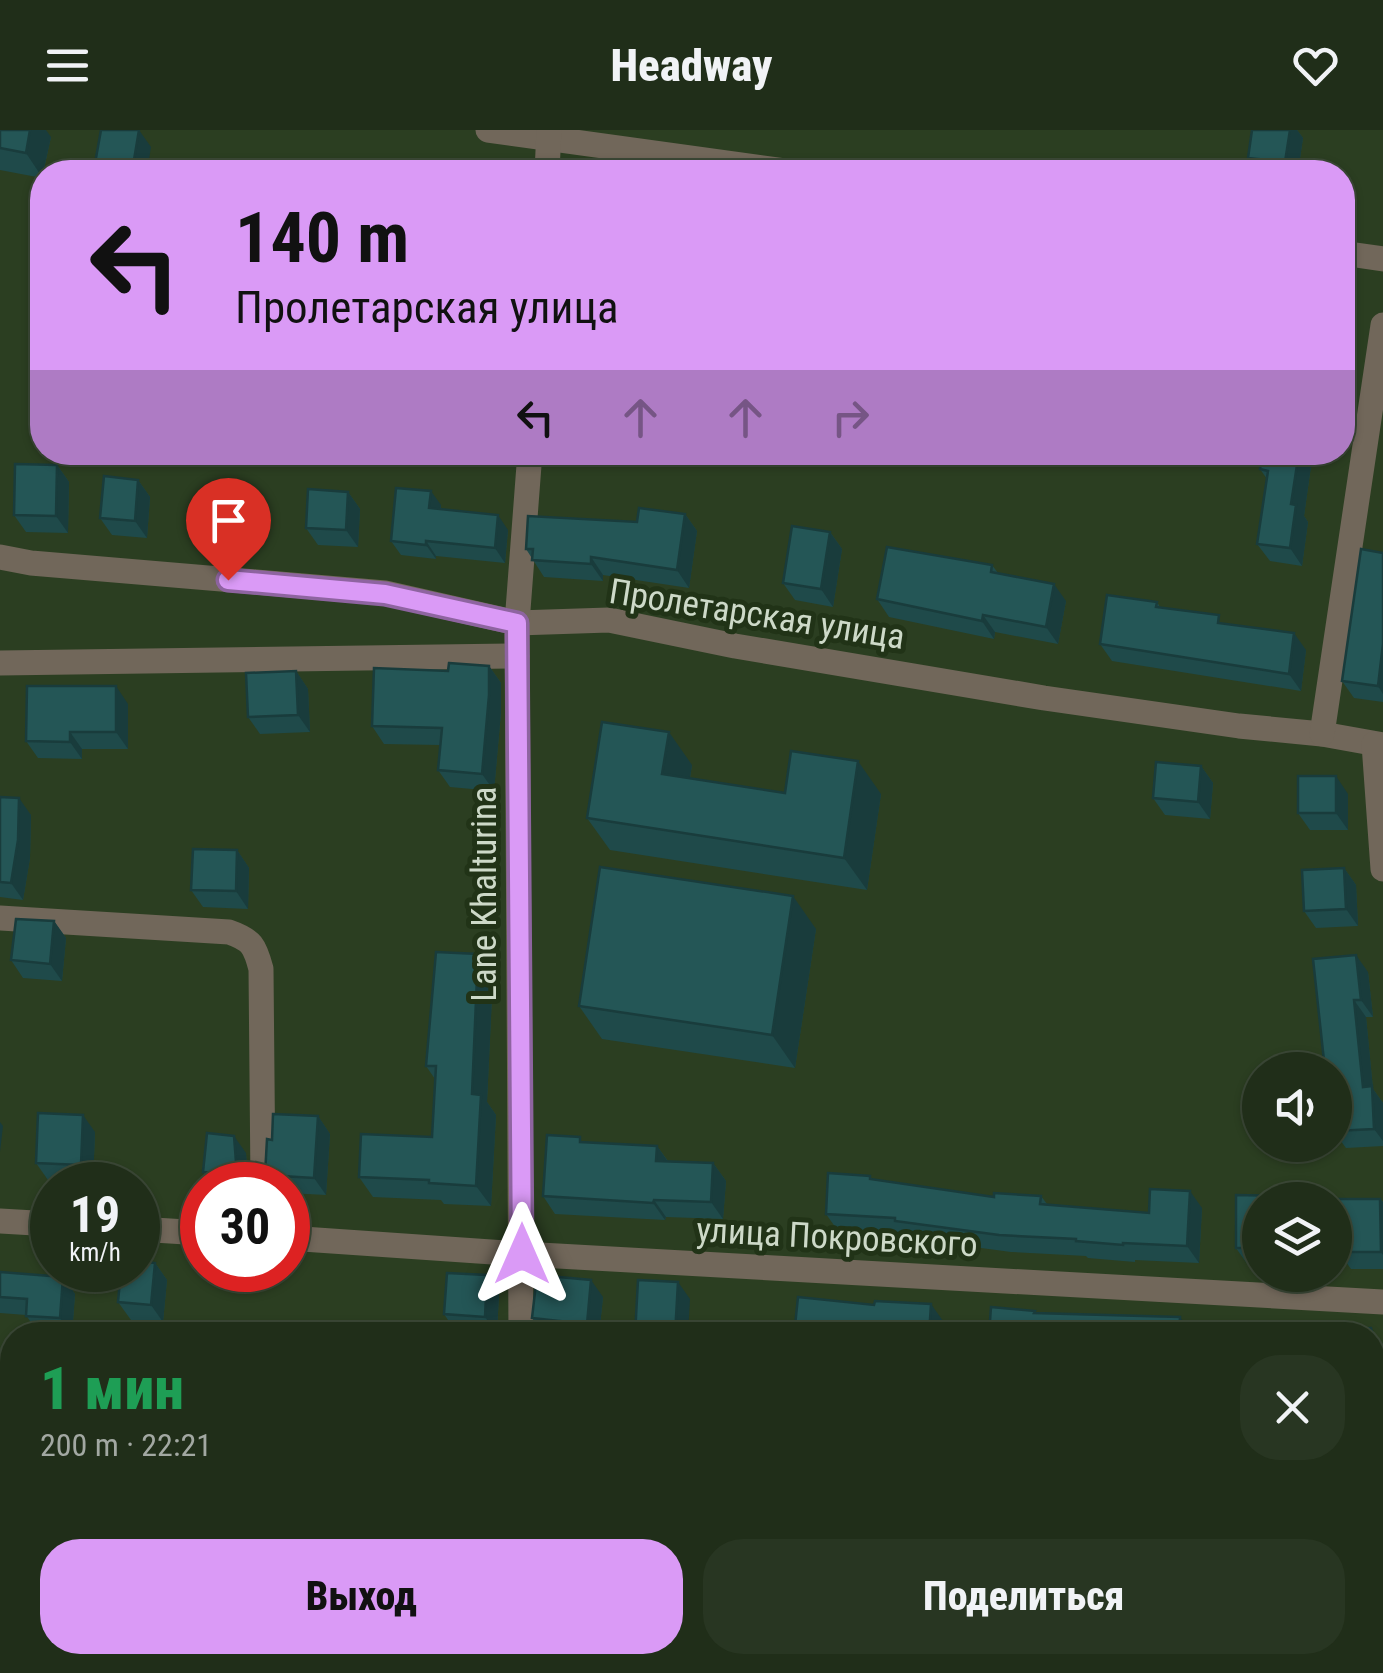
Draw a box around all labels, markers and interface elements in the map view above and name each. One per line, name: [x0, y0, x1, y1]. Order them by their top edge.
icon: menu: [40, 38, 95, 93]
icon: heart: [1288, 38, 1343, 93]
text: Headway: [610, 39, 773, 92]
text: 140 m: [235, 197, 409, 279]
icon: left: [70, 200, 200, 330]
text: Пролетарская улица: [235, 281, 619, 334]
icon: left: [508, 390, 563, 445]
icon: ahead: [613, 390, 668, 445]
icon: ahead: [718, 390, 773, 445]
icon: right: [823, 390, 878, 445]
pin: [186, 478, 271, 581]
icon: arrive: [201, 493, 256, 548]
street label: Пролетарская улица: [606, 571, 907, 658]
street label: Lane Khalturina: [464, 786, 505, 1002]
map controls: [1242, 1052, 1352, 1292]
button: sound: [1242, 1052, 1352, 1162]
speed limit sign: 30: [180, 1162, 310, 1292]
button: layers: [1242, 1182, 1352, 1292]
text: 19: [70, 1186, 120, 1244]
position arrow: [470, 1202, 574, 1306]
street label: улица Покровского: [695, 1210, 979, 1265]
text: km/h: [69, 1238, 121, 1267]
text: 1 мин: [40, 1353, 184, 1424]
button: close: [1240, 1355, 1345, 1460]
text: 200 m · 22:21: [40, 1426, 212, 1464]
button: Выход: [40, 1539, 683, 1654]
button: Поделиться: [703, 1539, 1345, 1654]

